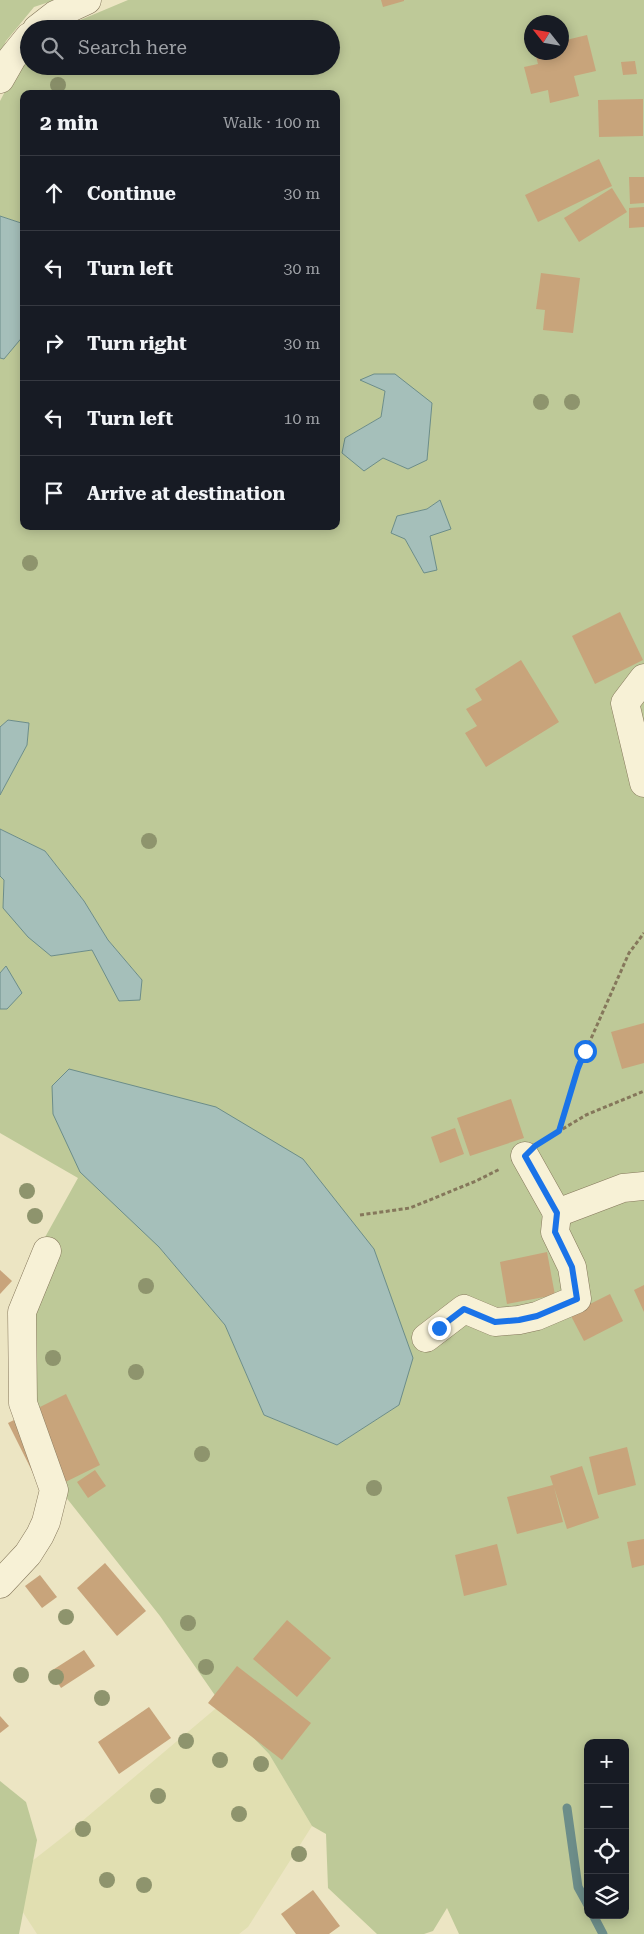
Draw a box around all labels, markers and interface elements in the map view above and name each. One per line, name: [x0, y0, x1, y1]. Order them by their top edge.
north arrow: [524, 15, 569, 60]
search box: [20, 20, 340, 75]
icon: search: [38, 34, 66, 62]
text: Search here: [78, 36, 187, 59]
text: 2 min: [40, 111, 98, 135]
text: Walk · 100 m: [223, 113, 320, 132]
icon: ahead: [40, 179, 68, 207]
text: Continue: [87, 182, 176, 205]
text: 30 m: [283, 184, 320, 203]
icon: left: [40, 254, 68, 282]
text: Turn left: [87, 257, 173, 280]
text: 30 m: [283, 259, 320, 278]
icon: right: [40, 329, 68, 357]
text: Turn right: [87, 332, 187, 355]
text: 30 m: [283, 334, 320, 353]
icon: left: [40, 404, 68, 432]
text: Turn left: [87, 407, 173, 430]
text: 10 m: [283, 409, 320, 428]
icon: arrive: [40, 479, 68, 507]
text: Arrive at destination: [87, 482, 285, 505]
route start: [574, 1040, 597, 1063]
route end: [428, 1317, 451, 1340]
map controls: [584, 1739, 629, 1919]
button: +: [584, 1739, 629, 1784]
button: −: [584, 1784, 629, 1829]
button: locate: [584, 1829, 629, 1874]
button: layers: [584, 1874, 629, 1919]

